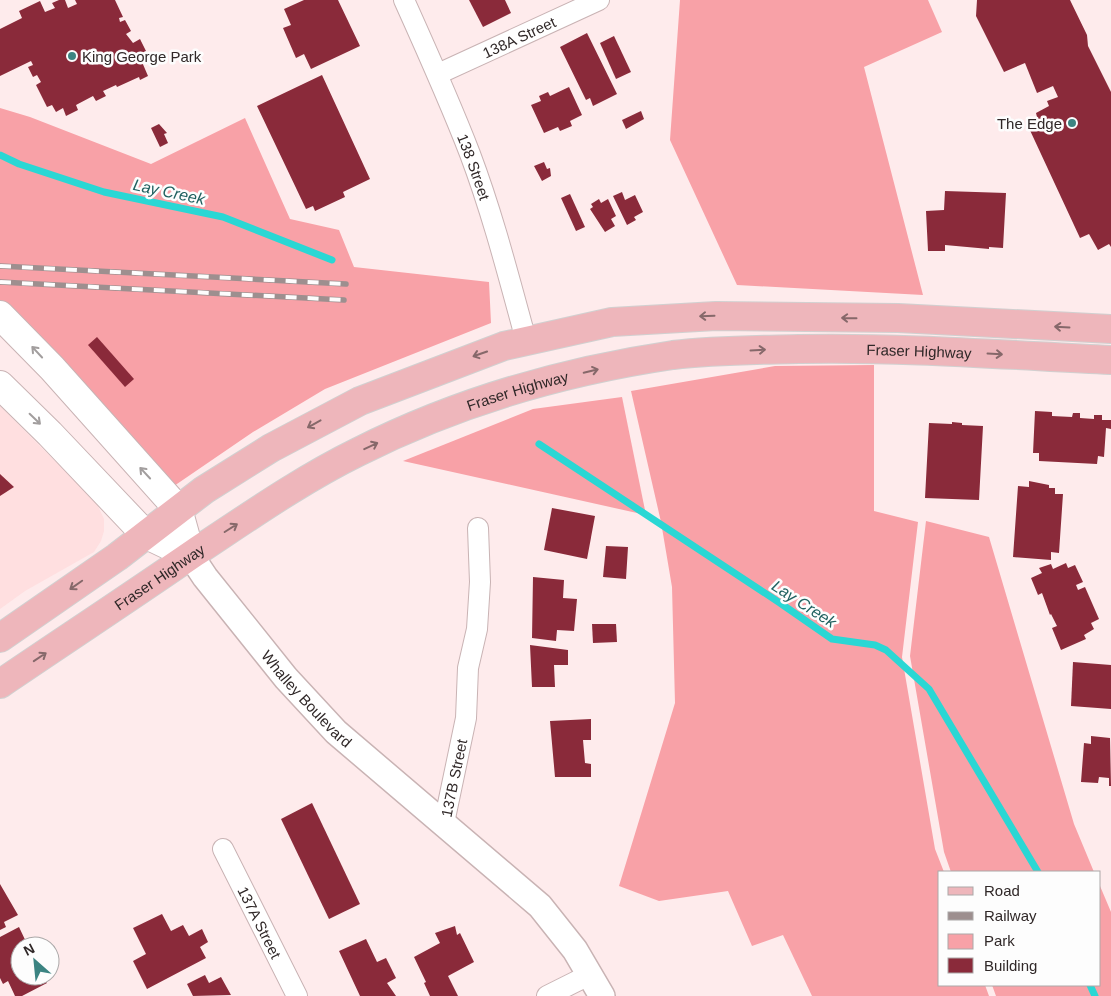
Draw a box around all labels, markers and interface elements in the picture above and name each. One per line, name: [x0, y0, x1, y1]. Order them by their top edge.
street label: 138A Street: [480, 12, 559, 61]
place label: King George Park: [82, 48, 202, 65]
marker: King George Park: [66, 50, 78, 62]
place label: The Edge: [997, 115, 1062, 132]
marker: The Edge: [1066, 117, 1078, 129]
street label: 138 Street: [454, 131, 494, 203]
water label: Lay Creek: [132, 176, 207, 208]
one-way arrow: [699, 312, 715, 321]
one-way arrow: [841, 313, 857, 322]
one-way arrow: [1055, 322, 1071, 331]
street label: Fraser Highway: [866, 340, 972, 361]
one-way arrow: [31, 345, 43, 358]
one-way arrow: [750, 345, 766, 355]
one-way arrow: [473, 350, 488, 359]
one-way arrow: [987, 350, 1003, 359]
one-way arrow: [582, 366, 598, 375]
street label: Fraser Highway: [464, 367, 570, 414]
one-way arrow: [29, 413, 41, 425]
one-way arrow: [307, 420, 322, 429]
one-way arrow: [363, 440, 378, 450]
one-way arrow: [139, 467, 151, 480]
one-way arrow: [224, 523, 238, 533]
street label: Fraser Highway: [111, 540, 208, 613]
water label: Lay Creek: [769, 577, 840, 632]
one-way arrow: [70, 580, 84, 590]
street label: Whalley Boulevard: [259, 647, 355, 750]
one-way arrow: [33, 652, 47, 662]
street label: 137B Street: [437, 737, 470, 819]
legend: [938, 871, 1101, 986]
text: Road: [984, 882, 1020, 899]
street label: 137A Street: [235, 883, 285, 962]
text: Railway: [984, 907, 1037, 924]
text: Park: [984, 932, 1015, 949]
north arrow: [10, 936, 60, 986]
text: N: [21, 940, 37, 959]
text: Building: [984, 957, 1037, 974]

